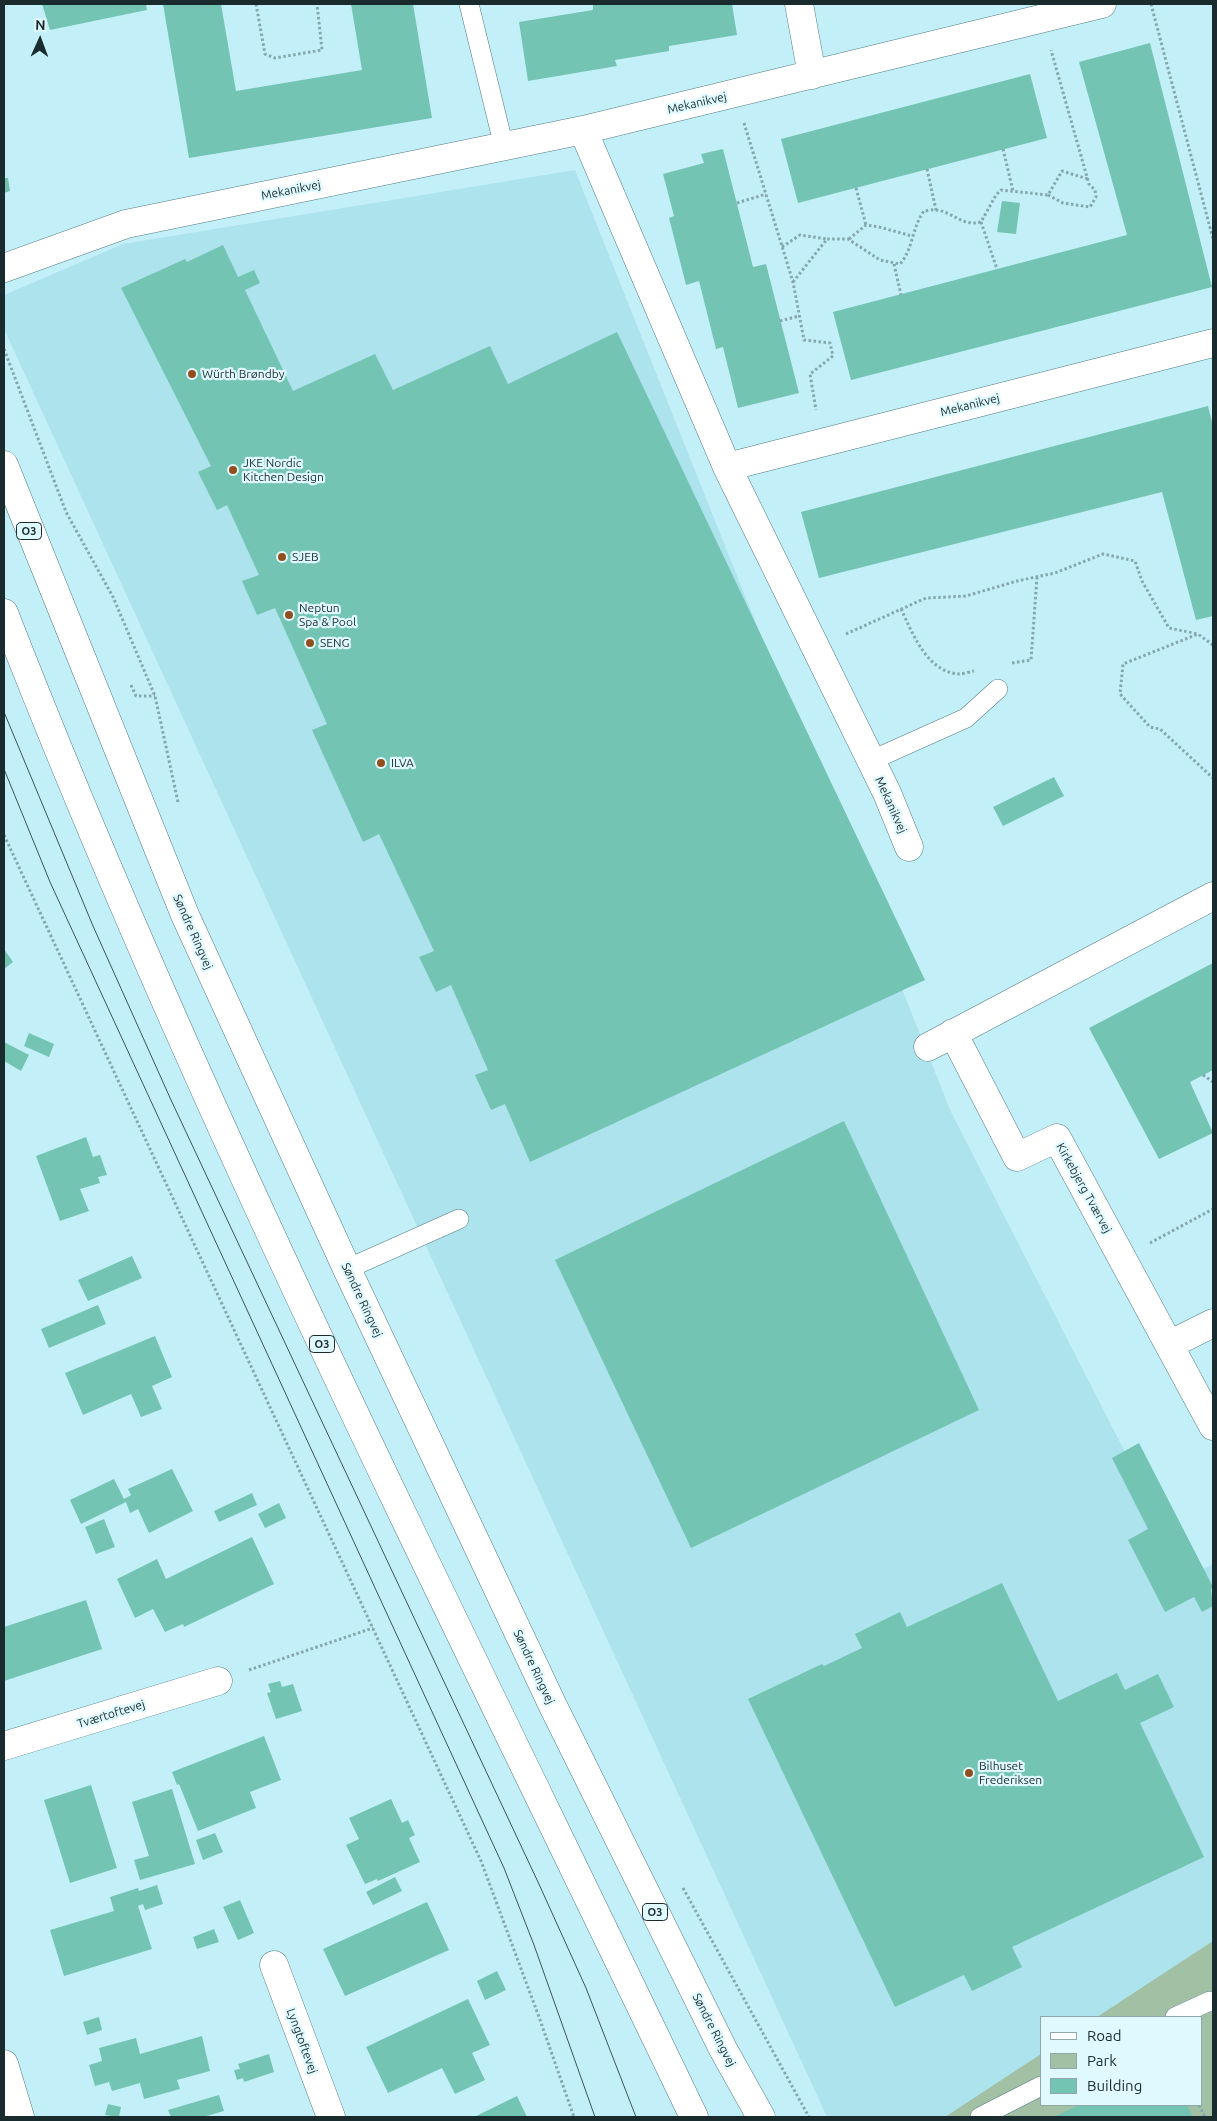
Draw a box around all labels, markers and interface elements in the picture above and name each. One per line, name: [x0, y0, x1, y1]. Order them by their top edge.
north arrow: [15, 15, 65, 65]
text: N: [35, 17, 46, 33]
street label: Mekanikvej: [666, 89, 728, 117]
street label: Mekanikvej: [260, 177, 322, 203]
place label: Würth Brøndby: [202, 367, 285, 381]
marker: Würth Brøndby: [186, 368, 198, 380]
street label: Mekanikvej: [939, 391, 1001, 419]
place label: JKE Nordic Kitchen Design: [243, 456, 324, 484]
marker: JKE Nordic Kitchen Design: [227, 464, 239, 476]
road number: O3: [16, 522, 42, 540]
place label: SJEB: [292, 550, 319, 564]
marker: SJEB: [276, 551, 288, 563]
place label: Neptun Spa & Pool: [299, 601, 356, 629]
marker: Neptun Spa & Pool: [283, 609, 295, 621]
place label: SENG: [320, 636, 350, 650]
marker: SENG: [304, 637, 316, 649]
place label: ILVA: [391, 756, 414, 770]
marker: ILVA: [375, 757, 387, 769]
street label: Mekanikvej: [872, 774, 910, 836]
street label: Søndre Ringvej: [170, 892, 216, 972]
street label: Kirkebjerg Tværvej: [1053, 1140, 1115, 1236]
street label: Søndre Ringvej: [338, 1260, 386, 1340]
road number: O3: [310, 1336, 334, 1352]
street label: Søndre Ringvej: [510, 1627, 558, 1707]
street label: Tværtoftevej: [75, 1697, 147, 1731]
place label: Bilhuset Frederiksen: [979, 1759, 1042, 1787]
marker: Bilhuset Frederiksen: [963, 1767, 975, 1779]
road number: O3: [642, 1904, 668, 1920]
street label: Søndre Ringvej: [689, 1991, 739, 2069]
street label: Lyngtoftevej: [284, 2006, 320, 2076]
legend: [1040, 2016, 1202, 2106]
text: Road: [1087, 2027, 1122, 2044]
text: Park: [1087, 2052, 1117, 2069]
text: Building: [1087, 2077, 1142, 2094]

